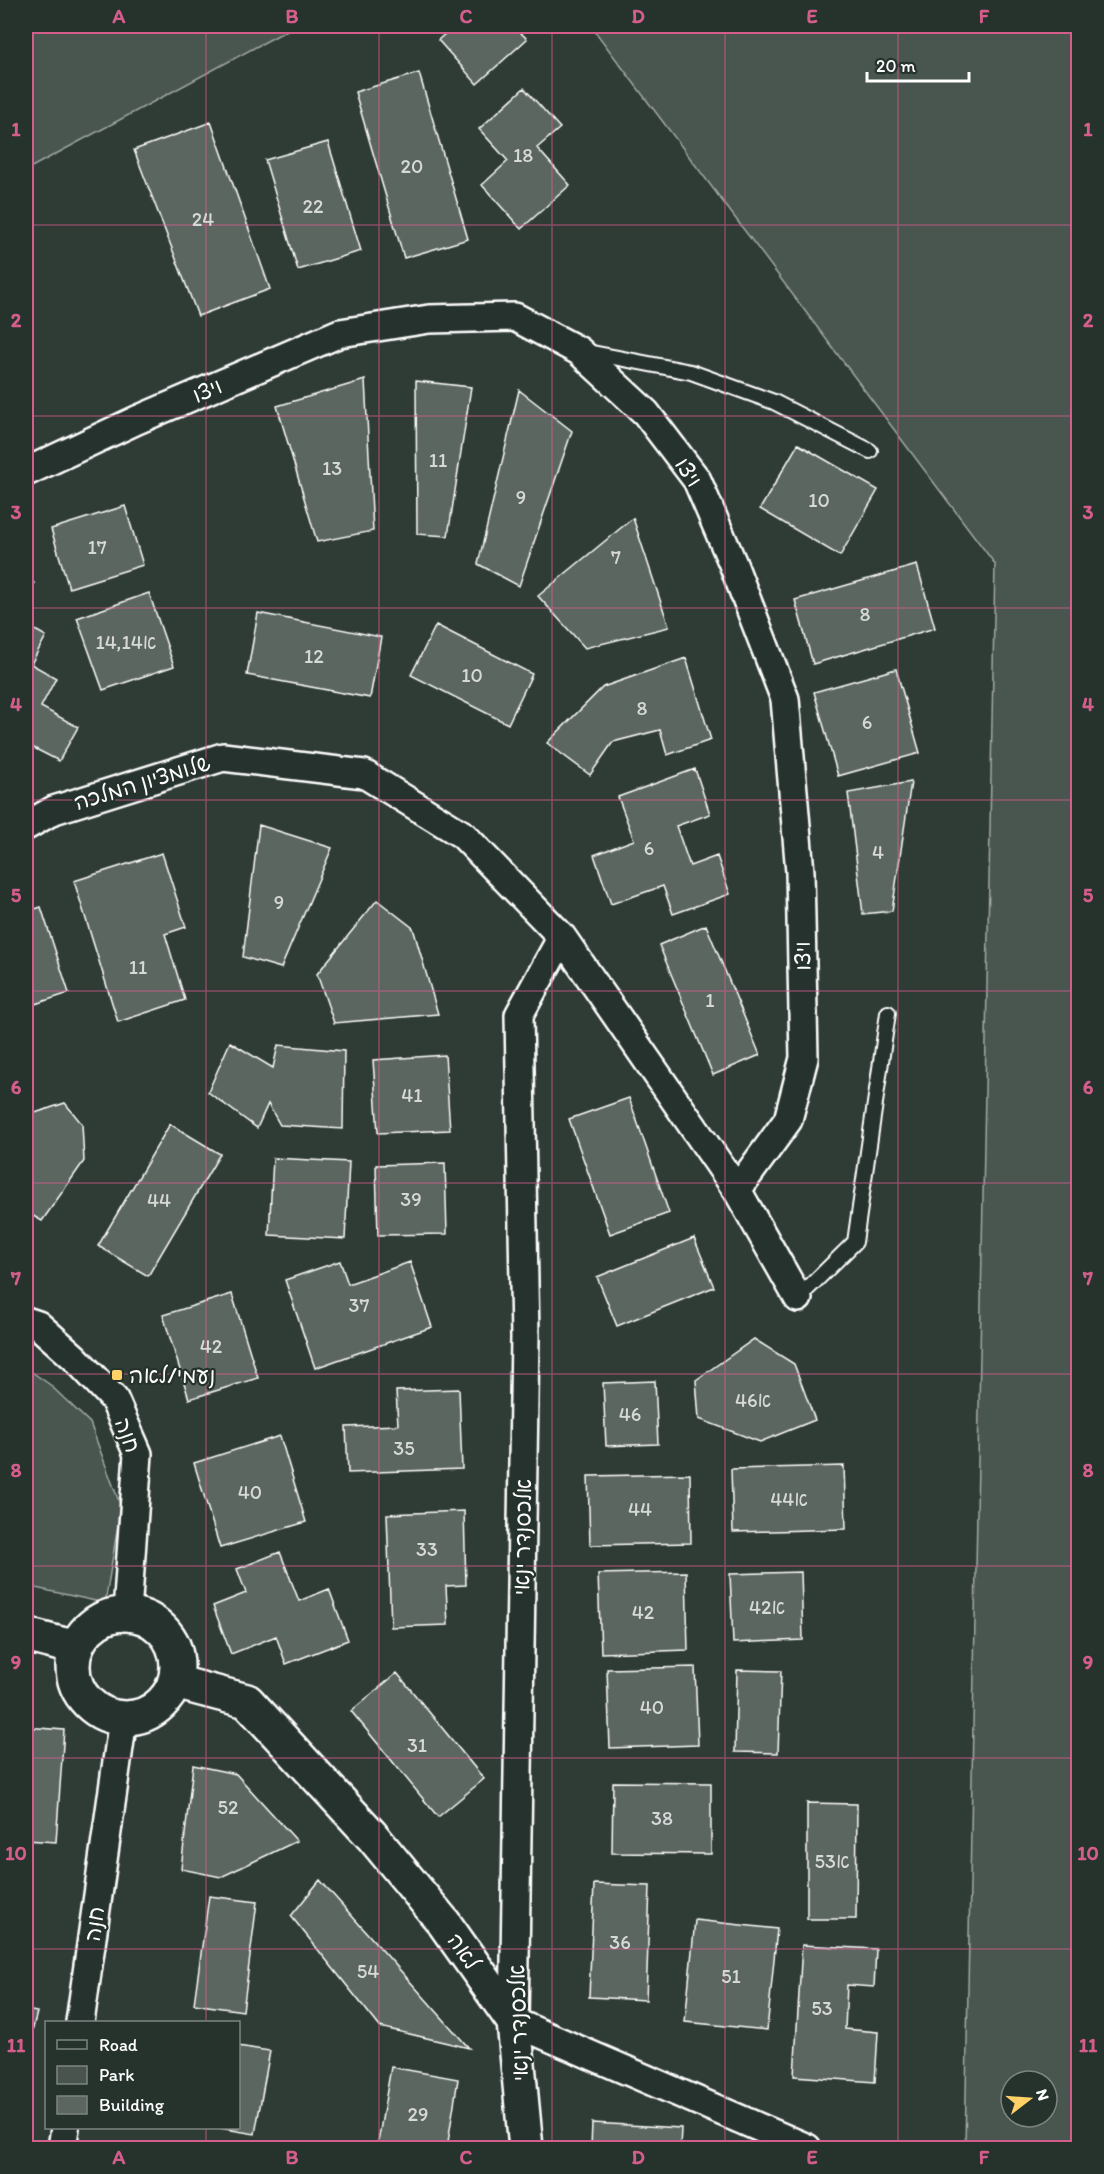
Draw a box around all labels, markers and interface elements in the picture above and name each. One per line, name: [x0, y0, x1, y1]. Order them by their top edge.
text: A: [112, 4, 126, 28]
text: B: [286, 4, 299, 28]
text: C: [460, 4, 473, 28]
text: D: [631, 4, 645, 28]
text: E: [806, 4, 818, 28]
text: F: [979, 4, 990, 28]
scale bar: [867, 45, 969, 83]
text: 20 m: [876, 55, 916, 77]
text: 1: [11, 117, 21, 141]
text: 1: [1083, 117, 1093, 141]
house number: 18: [513, 143, 533, 167]
house number: 20: [401, 154, 423, 178]
house number: 22: [302, 194, 324, 218]
house number: 24: [192, 207, 214, 231]
text: 2: [11, 308, 22, 332]
text: 2: [1083, 308, 1094, 332]
street label: ויצו: [188, 372, 226, 409]
house number: 11: [429, 448, 447, 472]
street label: ויצו: [669, 452, 708, 492]
house number: 13: [322, 456, 342, 480]
house number: 9: [516, 485, 526, 509]
house number: 10: [808, 488, 830, 512]
text: 3: [11, 500, 22, 524]
text: 3: [1083, 500, 1094, 524]
house number: 17: [87, 535, 107, 559]
house number: 7: [611, 545, 621, 569]
house number: 8: [860, 602, 871, 626]
house number: 14,14א: [96, 630, 156, 654]
house number: 12: [304, 644, 324, 668]
house number: 10: [461, 663, 483, 687]
text: 4: [10, 692, 22, 716]
text: 4: [1082, 692, 1094, 716]
house number: 8: [637, 696, 648, 720]
house number: 6: [862, 710, 872, 734]
street label: שלומציון המלכה: [71, 749, 214, 816]
house number: 6: [644, 836, 654, 860]
house number: 4: [872, 840, 884, 864]
text: 5: [11, 883, 22, 907]
text: 5: [1083, 883, 1094, 907]
house number: 9: [274, 890, 284, 914]
street label: ויצו: [789, 941, 816, 971]
house number: 11: [129, 955, 147, 979]
house number: 1: [705, 988, 715, 1012]
text: 6: [11, 1075, 22, 1099]
text: 6: [1083, 1075, 1094, 1099]
house number: 41: [401, 1083, 423, 1107]
house number: 39: [400, 1187, 422, 1211]
house number: 44: [147, 1188, 171, 1212]
text: 7: [10, 1266, 21, 1290]
text: 7: [1082, 1266, 1093, 1290]
house number: 37: [349, 1293, 369, 1317]
house number: 42: [200, 1334, 223, 1358]
place label: נעמי/לאה: [129, 1362, 215, 1389]
marker: נעמי/לאה: [110, 1368, 124, 1382]
house number: 46א: [735, 1388, 771, 1412]
house number: 46: [619, 1402, 641, 1426]
street label: חנה: [109, 1414, 146, 1456]
house number: 35: [393, 1436, 415, 1460]
text: 8: [11, 1458, 22, 1482]
text: 8: [1083, 1458, 1094, 1482]
street label: אלכסנדר ינאי: [508, 1478, 537, 1596]
house number: 40: [238, 1480, 262, 1504]
house number: 44א: [770, 1487, 808, 1511]
house number: 44: [628, 1497, 652, 1521]
house number: 33: [416, 1537, 438, 1561]
house number: 42א: [749, 1595, 785, 1619]
house number: 42: [632, 1600, 655, 1624]
text: 9: [11, 1650, 21, 1674]
text: 9: [1083, 1650, 1093, 1674]
house number: 40: [640, 1695, 664, 1719]
house number: 31: [407, 1733, 427, 1757]
house number: 52: [217, 1795, 239, 1819]
house number: 38: [651, 1806, 673, 1830]
text: 10: [5, 1841, 27, 1865]
text: 10: [1077, 1841, 1099, 1865]
house number: 53א: [814, 1849, 850, 1873]
street label: חנה: [79, 1905, 110, 1943]
street label: לאה: [441, 1928, 486, 1976]
house number: 36: [609, 1930, 631, 1954]
house number: 54: [357, 1959, 379, 1983]
street label: אלכסנדר ינאי: [503, 1964, 534, 2082]
house number: 51: [721, 1964, 741, 1988]
house number: 53: [811, 1996, 833, 2020]
legend: [45, 2021, 240, 2129]
text: 11: [7, 2033, 26, 2057]
text: 11: [1079, 2033, 1098, 2057]
text: Road: [99, 2034, 138, 2056]
text: Park: [99, 2064, 134, 2086]
north arrow: [999, 2069, 1059, 2129]
text: N: [1032, 2087, 1054, 2103]
text: Building: [99, 2094, 165, 2116]
house number: 29: [408, 2102, 428, 2126]
text: A: [112, 2145, 126, 2169]
text: B: [286, 2145, 299, 2169]
text: C: [460, 2145, 473, 2169]
text: D: [631, 2145, 645, 2169]
text: E: [806, 2145, 818, 2169]
text: F: [979, 2145, 990, 2169]

